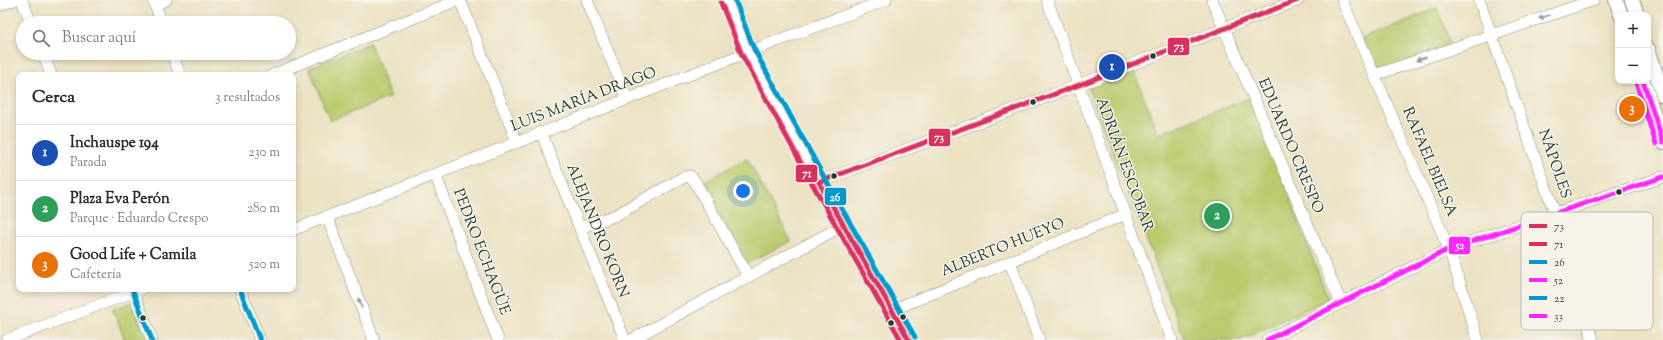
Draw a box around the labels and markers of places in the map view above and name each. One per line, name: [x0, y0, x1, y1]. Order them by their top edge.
unlabelled marker: [1148, 51, 1158, 61]
pin: 1: [1099, 52, 1125, 82]
pin: 3: [1619, 94, 1645, 124]
unlabelled marker: [1028, 97, 1038, 107]
unlabelled marker: [829, 171, 839, 181]
unlabelled marker: [1614, 187, 1624, 197]
pin: 2: [1204, 201, 1230, 231]
unlabelled marker: [898, 312, 908, 322]
unlabelled marker: [138, 313, 148, 323]
unlabelled marker: [886, 318, 896, 328]

